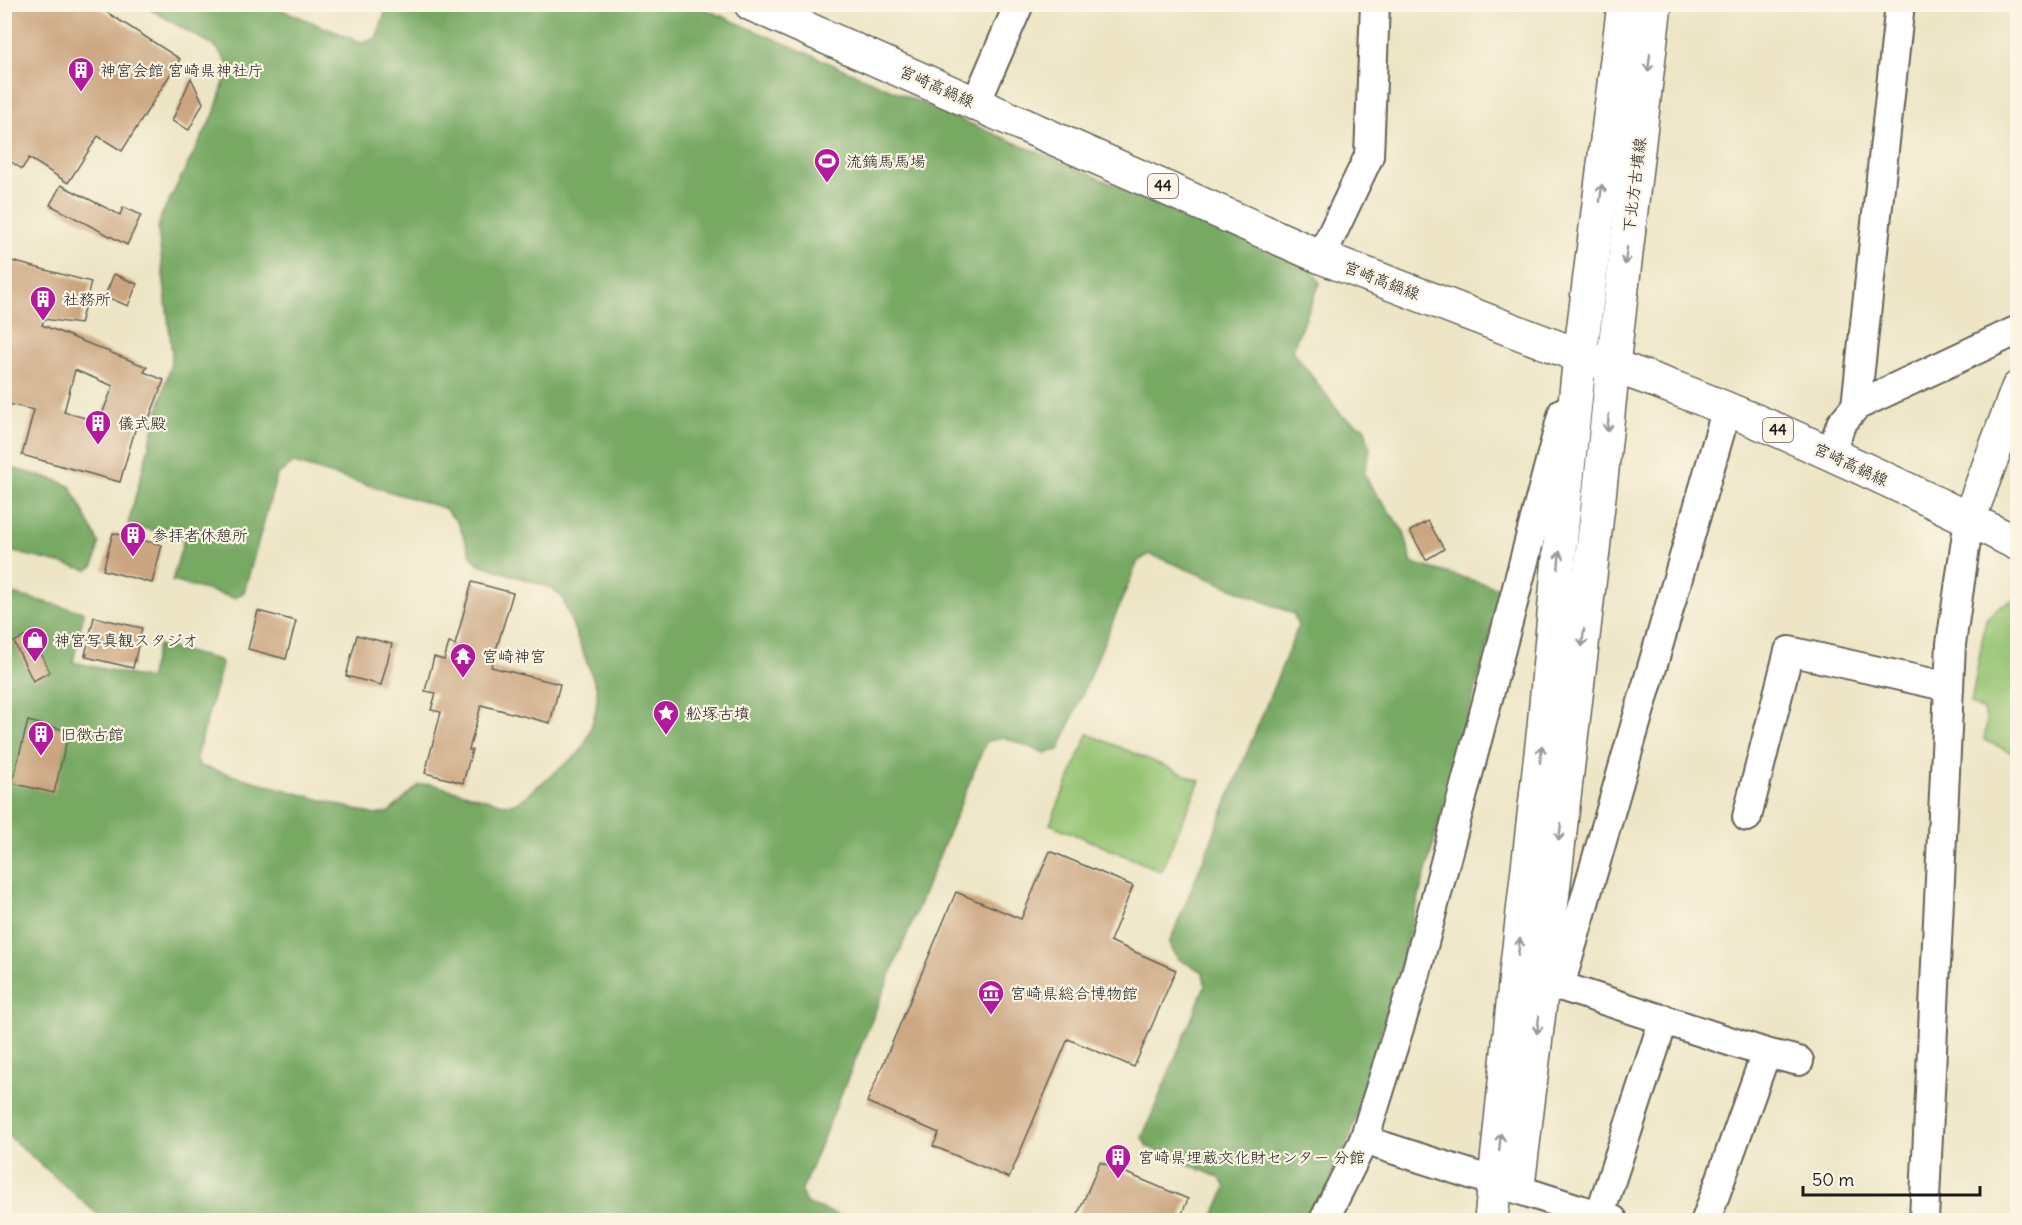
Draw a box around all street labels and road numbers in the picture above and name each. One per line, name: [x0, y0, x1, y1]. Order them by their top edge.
street label: 宮崎高鍋線: [896, 61, 978, 111]
street label: 下北方古墳線: [1618, 136, 1650, 234]
road number: 44: [1148, 174, 1178, 198]
street label: 宮崎高鍋線: [1341, 256, 1423, 304]
road number: 44: [1763, 418, 1793, 442]
street label: 宮崎高鍋線: [1811, 438, 1891, 490]

